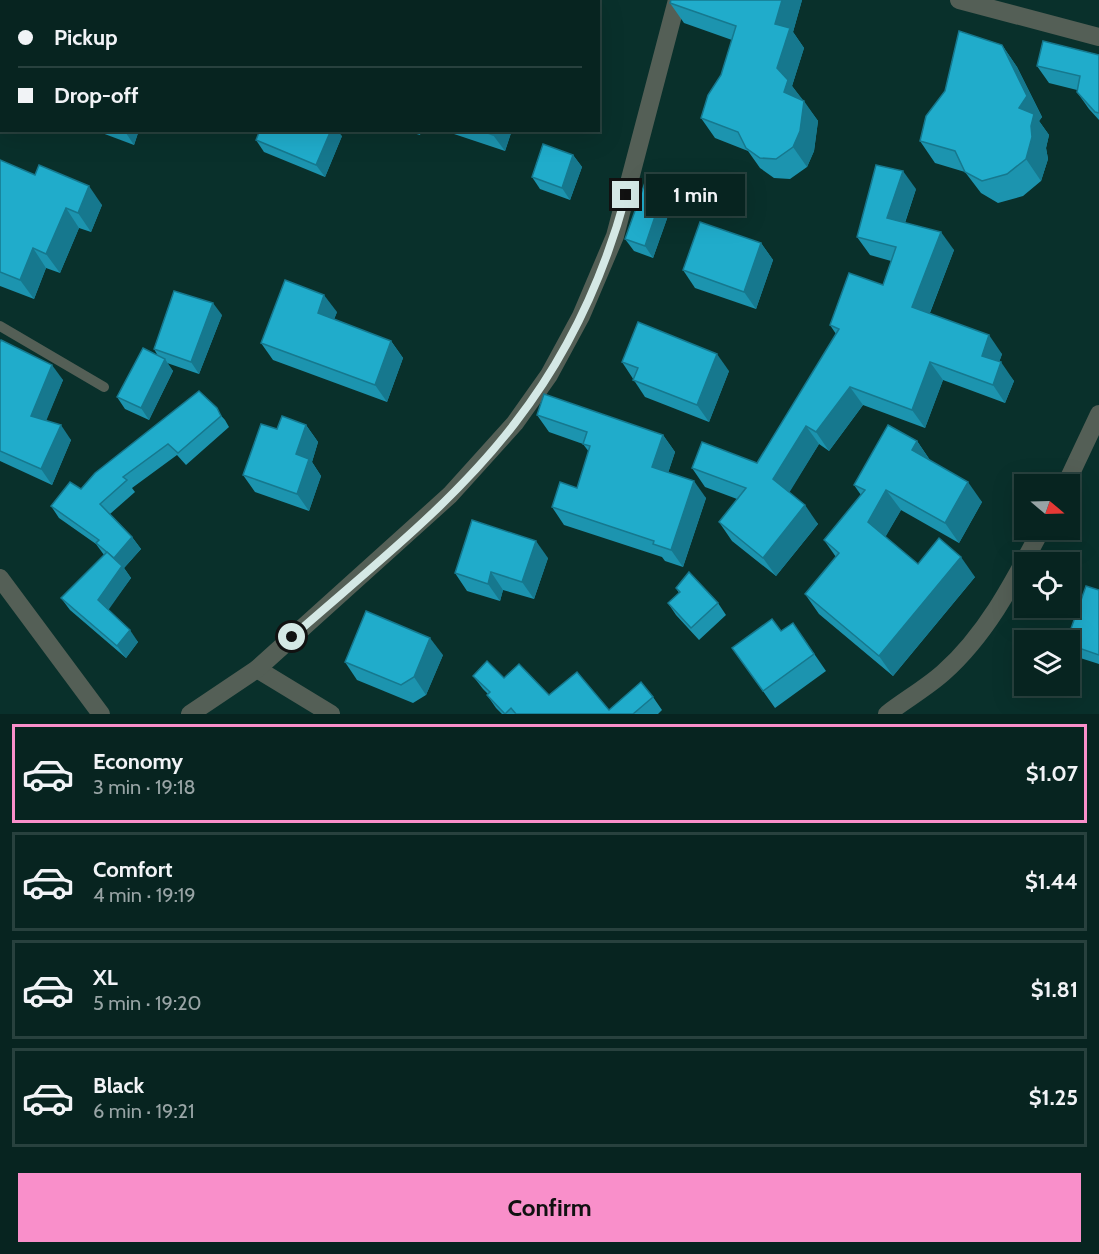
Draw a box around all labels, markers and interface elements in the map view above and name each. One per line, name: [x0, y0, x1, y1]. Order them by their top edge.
text: Pickup: [54, 24, 118, 51]
text: Drop-off: [54, 82, 138, 109]
callout: 1 min: [647, 174, 746, 216]
route end: [612, 181, 639, 208]
text: 1 min: [673, 183, 718, 207]
north arrow: [1014, 474, 1080, 540]
map controls: [1014, 474, 1080, 696]
button: locate: [1014, 552, 1080, 618]
route start: [278, 623, 305, 650]
button: layers: [1014, 630, 1080, 696]
icon: car: [21, 747, 75, 801]
text: Economy: [93, 748, 183, 775]
text: $1.07: [1026, 760, 1078, 787]
text: 3 min · 19:18: [93, 775, 196, 799]
icon: car: [21, 855, 75, 909]
text: Comfort: [93, 856, 172, 883]
text: $1.44: [1025, 868, 1078, 895]
text: 4 min · 19:19: [93, 883, 196, 907]
icon: car: [21, 963, 75, 1017]
text: XL: [93, 964, 118, 991]
text: $1.81: [1031, 976, 1078, 1003]
text: 5 min · 19:20: [93, 991, 202, 1015]
icon: car: [21, 1071, 75, 1125]
text: Black: [93, 1072, 144, 1099]
text: $1.25: [1029, 1084, 1078, 1111]
text: 6 min · 19:21: [93, 1099, 195, 1123]
button: Confirm: [18, 1173, 1081, 1242]

